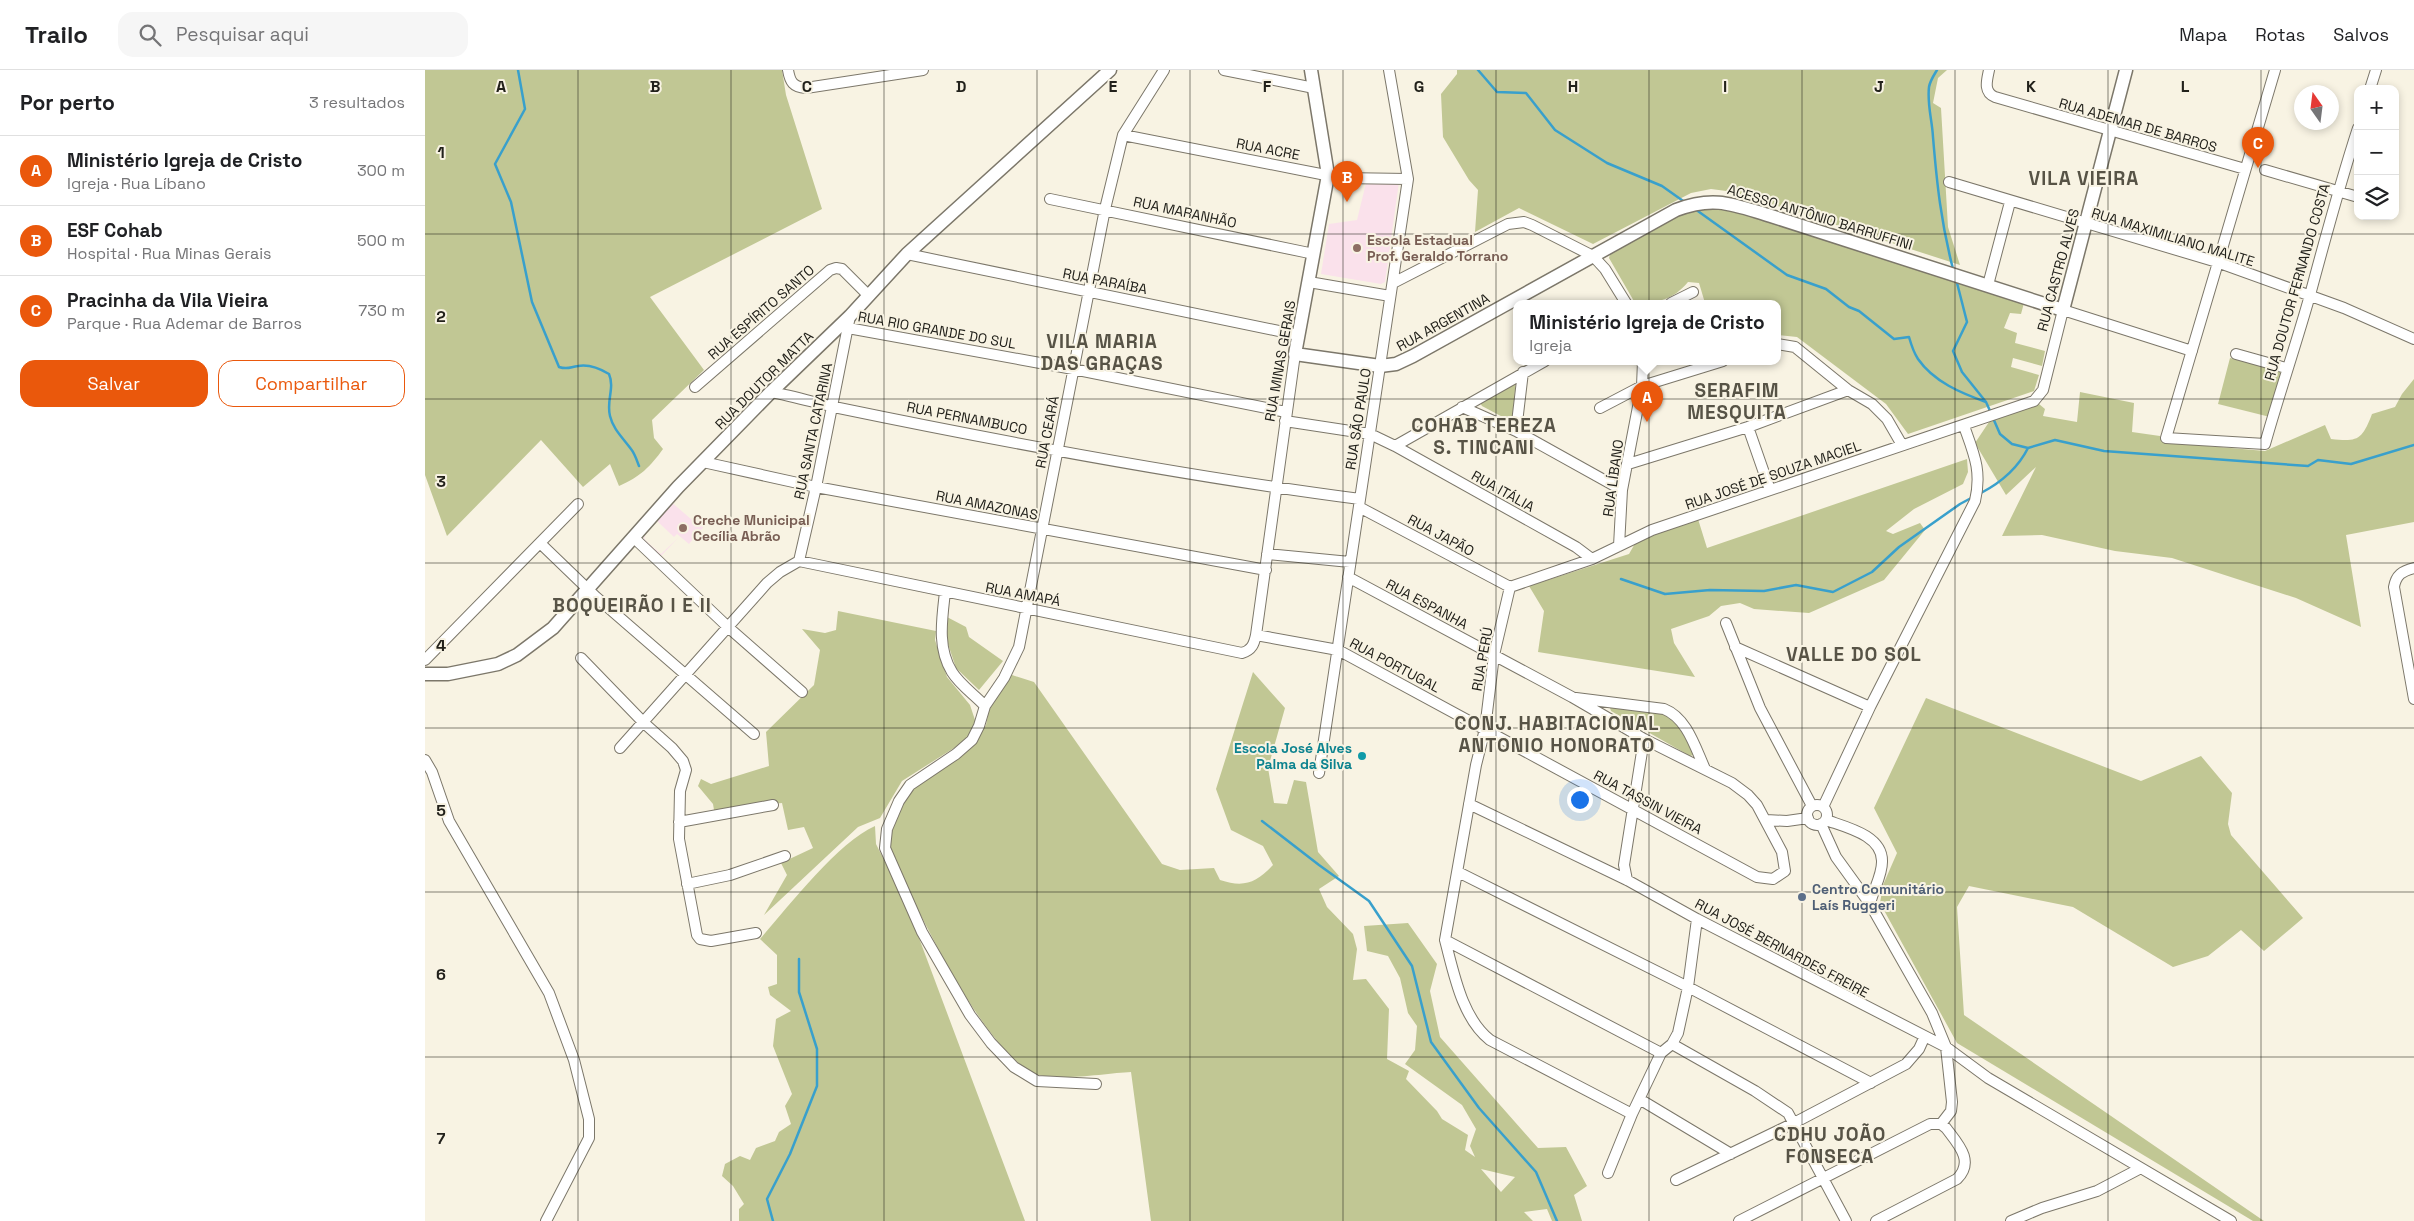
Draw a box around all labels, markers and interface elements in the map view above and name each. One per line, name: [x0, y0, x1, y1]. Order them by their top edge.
search box: [118, 12, 468, 57]
text: Trailo: [25, 19, 88, 50]
icon: search: [136, 21, 164, 49]
text: Pesquisar aqui: [176, 22, 309, 47]
text: Mapa: [2179, 23, 2227, 46]
text: Rotas: [2255, 23, 2305, 46]
text: Salvos: [2333, 23, 2389, 46]
text: A: [496, 76, 506, 97]
text: B: [650, 76, 660, 97]
text: C: [802, 76, 812, 97]
text: D: [956, 76, 966, 97]
text: E: [1109, 76, 1118, 97]
text: F: [1263, 76, 1272, 97]
text: G: [1414, 76, 1424, 97]
text: H: [1568, 76, 1578, 97]
text: I: [1723, 76, 1727, 97]
text: J: [1874, 76, 1884, 97]
text: K: [2026, 76, 2036, 97]
text: L: [2181, 76, 2190, 97]
north arrow: [2294, 85, 2339, 130]
map controls: [2354, 85, 2399, 220]
button: +: [2354, 85, 2399, 130]
text: Por perto: [20, 89, 115, 116]
text: 3 resultados: [309, 92, 405, 113]
street label: RUA ADEMAR DE BARROS: [2057, 94, 2219, 156]
pin: C: [2242, 127, 2274, 168]
button: −: [2354, 130, 2399, 175]
street label: RUA ACRE: [1235, 134, 1301, 164]
text: 1: [437, 142, 445, 163]
text: Ministério Igreja de Cristo: [67, 148, 302, 173]
text: A: [31, 160, 41, 181]
text: 300 m: [357, 160, 405, 181]
pin: B: [1331, 161, 1363, 202]
district label: VILA VIEIRA: [2029, 166, 2139, 191]
text: Igreja · Rua Líbano: [67, 173, 206, 194]
button: layers: [2354, 175, 2399, 220]
street label: ACESSO ANTÔNIO BARRUFFINI: [1725, 180, 1915, 254]
street label: RUA DOUTOR FERNANDO COSTA: [2260, 181, 2334, 383]
street label: RUA MARANHÃO: [1132, 192, 1238, 232]
street label: RUA MAXIMILIANO MALITE: [2089, 204, 2257, 270]
street label: RUA CASTRO ALVES: [2033, 207, 2083, 333]
text: ESF Cohab: [67, 218, 163, 243]
text: B: [31, 230, 41, 251]
text: 500 m: [357, 230, 405, 251]
place label: Escola Estadual Prof. Geraldo Torrano: [1367, 231, 1508, 265]
marker: Escola Estadual Prof. Geraldo Torrano: [1351, 242, 1363, 254]
text: Hospital · Rua Minas Gerais: [67, 243, 271, 264]
street label: RUA ESPÍRITO SANTO: [704, 261, 818, 363]
street label: RUA PARAÍBA: [1061, 264, 1149, 298]
text: Pracinha da Vila Vieira: [67, 288, 268, 313]
street label: RUA ARGENTINA: [1393, 289, 1493, 355]
street label: RUA MINAS GERAIS: [1260, 299, 1300, 423]
text: C: [31, 300, 41, 321]
text: 730 m: [358, 300, 405, 321]
popup: [1513, 300, 1781, 365]
text: 2: [436, 306, 446, 327]
street label: RUA RIO GRANDE DO SUL: [857, 307, 1018, 353]
text: Ministério Igreja de Cristo: [1529, 310, 1765, 335]
text: Parque · Rua Ademar de Barros: [67, 313, 302, 334]
street label: RUA DOUTOR MATTA: [711, 327, 817, 433]
district label: VILA MARIA DAS GRAÇAS: [1040, 329, 1164, 376]
text: Igreja: [1529, 335, 1572, 356]
button: Salvar: [20, 360, 208, 407]
button: Compartilhar: [218, 360, 405, 407]
street label: RUA SANTA CATARINA: [790, 361, 836, 501]
street label: RUA SÃO PAULO: [1341, 367, 1375, 471]
district label: SERAFIM MESQUITA: [1687, 378, 1787, 425]
pin: A: [1631, 381, 1663, 422]
street label: RUA CEARÁ: [1031, 394, 1063, 470]
street label: RUA PERNAMBUCO: [905, 397, 1029, 439]
district label: COHAB TEREZA S. TINCANI: [1411, 413, 1557, 460]
street label: RUA JOSÉ DE SOUZA MACIEL: [1683, 436, 1864, 514]
street label: RUA LÍBANO: [1599, 438, 1627, 518]
street label: RUA ITÁLIA: [1468, 466, 1538, 516]
text: 3: [436, 471, 446, 492]
street label: RUA AMAZONAS: [934, 486, 1040, 524]
street label: RUA JAPÃO: [1405, 510, 1477, 560]
place label: Creche Municipal Cecília Abrão: [693, 511, 810, 545]
marker: Creche Municipal Cecília Abrão: [677, 522, 689, 534]
street label: RUA ESPANHA: [1383, 575, 1471, 633]
street label: RUA AMAPÁ: [984, 578, 1062, 610]
district label: BOQUEIRÃO I E II: [552, 593, 712, 618]
street label: RUA PERÚ: [1468, 626, 1496, 692]
street label: RUA PORTUGAL: [1347, 634, 1444, 697]
text: 4: [436, 635, 446, 656]
district label: VALLE DO SOL: [1786, 642, 1922, 667]
district label: CONJ. HABITACIONAL ANTONIO HONORATO: [1454, 711, 1660, 758]
place label: Escola José Alves Palma da Silva: [1234, 739, 1352, 773]
marker: Escola José Alves Palma da Silva: [1356, 750, 1368, 762]
street label: RUA TASSIN VIEIRA: [1591, 766, 1705, 838]
your location: [1567, 787, 1593, 813]
text: 5: [436, 800, 446, 821]
place label: Centro Comunitário Laís Ruggeri: [1812, 880, 1944, 914]
marker: Centro Comunitário Laís Ruggeri: [1796, 891, 1808, 903]
street label: RUA JOSÉ BERNARDES FREIRE: [1692, 894, 1872, 1002]
text: 6: [436, 964, 446, 985]
district label: CDHU JOÃO FONSECA: [1774, 1122, 1886, 1169]
text: 7: [437, 1128, 446, 1149]

